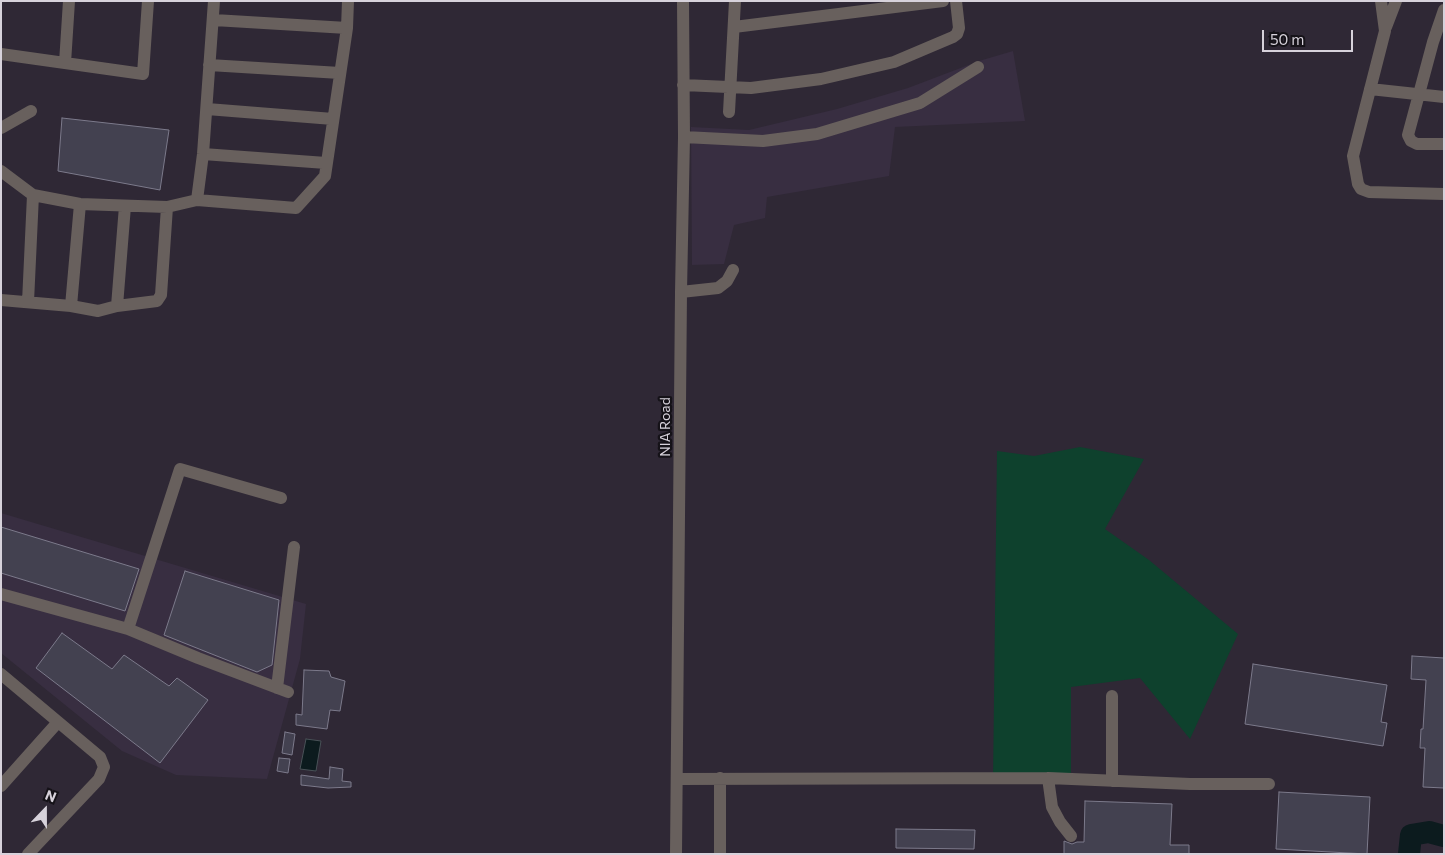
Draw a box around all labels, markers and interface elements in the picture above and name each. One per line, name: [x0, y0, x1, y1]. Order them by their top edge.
scale bar: [1265, 20, 1356, 52]
text: 50 m: [1270, 30, 1304, 48]
street label: NIA Road: [657, 397, 673, 457]
north arrow: [20, 785, 70, 835]
text: N: [43, 786, 59, 805]

